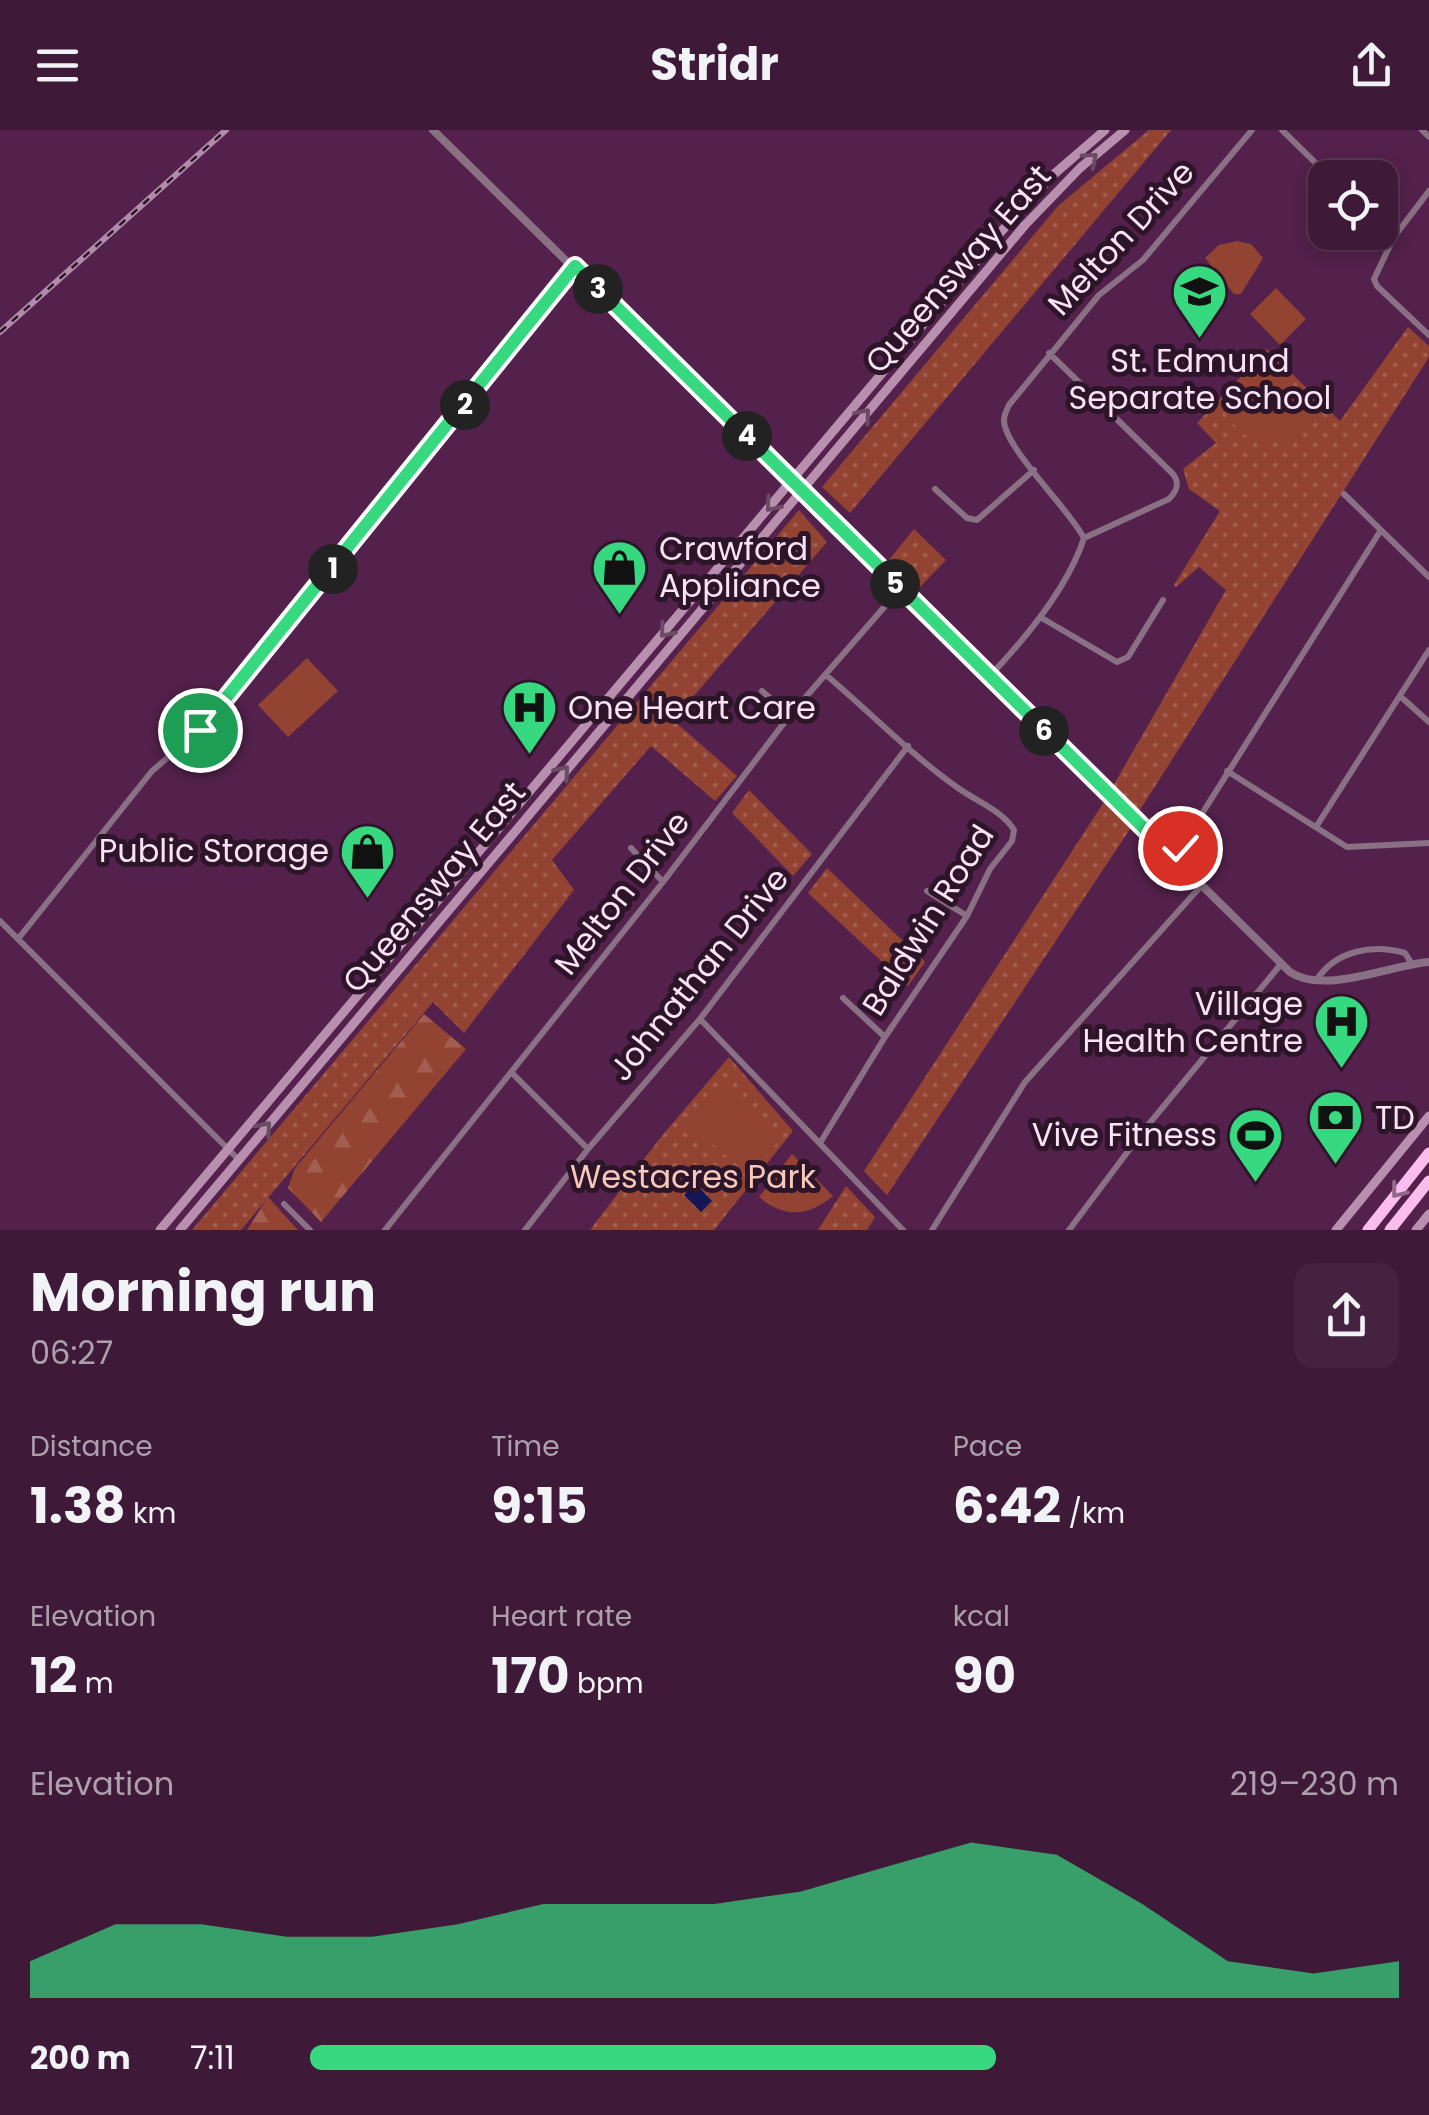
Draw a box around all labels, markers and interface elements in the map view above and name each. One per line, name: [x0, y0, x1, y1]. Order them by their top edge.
text: Stridr: [650, 33, 779, 96]
icon: menu: [30, 38, 85, 93]
icon: share: [1344, 38, 1399, 93]
street label: Melton Drive: [1037, 150, 1204, 325]
one-way arrow: [1080, 152, 1098, 170]
street label: Queensway East: [854, 155, 1061, 383]
map controls: [1308, 160, 1398, 250]
button: locate: [1308, 160, 1398, 250]
school or university icon: St. Edmund Separate School: [1170, 262, 1230, 341]
pin: 3: [573, 264, 623, 314]
text: 3: [590, 269, 606, 308]
place label: St. Edmund Separate School: [1068, 338, 1332, 420]
pin: 2: [440, 380, 490, 430]
text: 2: [457, 385, 473, 424]
one-way arrow: [852, 409, 870, 427]
pin: 4: [722, 411, 772, 461]
text: 4: [738, 416, 756, 455]
one-way arrow: [766, 494, 784, 512]
place label: Crawford Appliance: [659, 526, 821, 608]
shop icon: Crawford Appliance: [590, 537, 650, 616]
pin: 1: [308, 544, 358, 594]
text: 1: [328, 549, 338, 588]
pin: 5: [870, 559, 920, 609]
text: 5: [886, 564, 904, 603]
one-way arrow: [659, 619, 677, 637]
hospital icon: One Heart Care: [499, 678, 559, 757]
place label: One Heart Care: [568, 685, 816, 730]
pin: [158, 688, 243, 773]
icon: arrive: [173, 703, 228, 758]
pin: 6: [1019, 706, 1069, 756]
text: 6: [1035, 711, 1053, 750]
one-way arrow: [552, 765, 570, 784]
street label: Queensway East: [332, 771, 536, 1002]
street label: Melton Drive: [543, 801, 700, 984]
pin: [1138, 806, 1223, 891]
street label: Baldwin Road: [851, 816, 1004, 1024]
shop icon: Public Storage: [338, 821, 398, 900]
icon: check: [1153, 821, 1208, 876]
place label: Public Storage: [99, 828, 329, 873]
street label: Johnathan Drive: [598, 857, 799, 1090]
place label: Village Health Centre: [1082, 981, 1303, 1063]
hospital icon: Village Health Centre: [1312, 992, 1372, 1071]
bank icon: TD: [1306, 1088, 1366, 1167]
place label: TD: [1375, 1095, 1415, 1140]
sports icon: Vive Fitness: [1226, 1105, 1286, 1184]
place label: Vive Fitness: [1032, 1112, 1217, 1157]
one-way arrow: [253, 1122, 271, 1140]
park label: Westacres Park: [570, 1154, 817, 1199]
one-way arrow: [1393, 1180, 1410, 1198]
text: Morning run: [30, 1253, 376, 1330]
button: share: [1294, 1263, 1399, 1368]
text: 06:27: [30, 1330, 113, 1375]
text: Distance: [30, 1427, 153, 1466]
text: Time: [491, 1427, 560, 1466]
text: Pace: [953, 1427, 1022, 1466]
text: 1.38: [30, 1470, 126, 1541]
text: 9:15: [491, 1470, 588, 1541]
text: 6:42: [953, 1470, 1061, 1541]
text: km: [126, 1494, 176, 1533]
text: /km: [1061, 1494, 1125, 1533]
text: Elevation: [30, 1597, 156, 1636]
text: Heart rate: [491, 1597, 632, 1636]
text: kcal: [953, 1597, 1010, 1636]
text: 12: [30, 1640, 77, 1711]
text: 170: [491, 1640, 569, 1711]
text: 90: [953, 1640, 1016, 1711]
text: m: [77, 1664, 114, 1703]
text: bpm: [569, 1664, 644, 1703]
text: Elevation: [30, 1761, 174, 1806]
text: 219–230 m: [1230, 1761, 1399, 1806]
text: 200 m: [30, 2035, 131, 2080]
text: 7:11: [190, 2035, 235, 2080]

